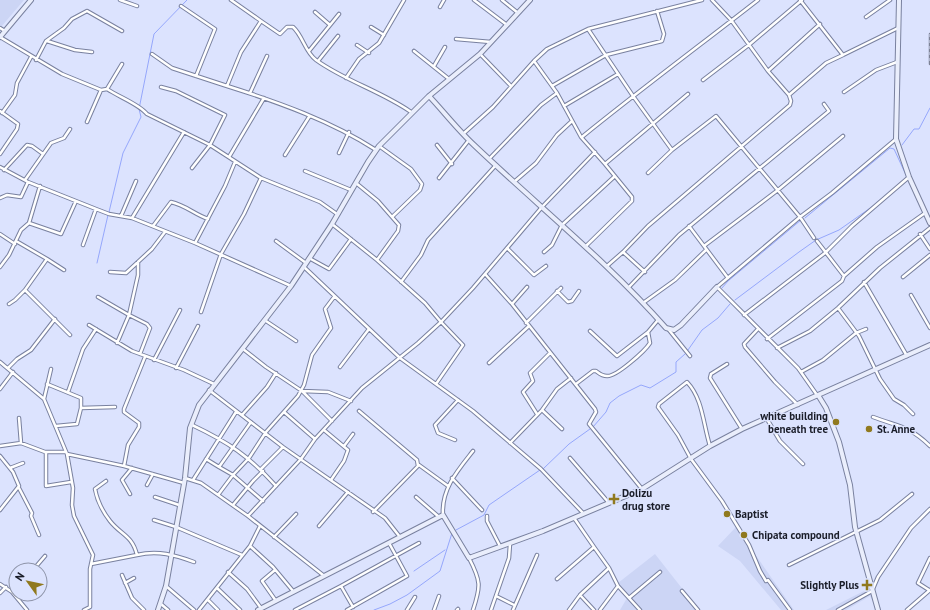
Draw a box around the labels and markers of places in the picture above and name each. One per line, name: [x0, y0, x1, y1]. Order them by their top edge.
place label: white building beneath tree: [759, 409, 828, 436]
marker: white building beneath tree: [831, 417, 841, 427]
place label: St. Anne: [877, 422, 916, 436]
marker: St. Anne: [864, 424, 874, 434]
place label: Dolizu drug store: [622, 486, 671, 513]
marker: Dolizu drug store: [609, 494, 619, 504]
place label: Baptist: [735, 507, 768, 521]
marker: Baptist: [722, 509, 732, 519]
place label: Chipata compound: [752, 528, 840, 542]
marker: Chipata compound: [739, 530, 749, 540]
place label: Slightly Plus: [800, 578, 859, 592]
marker: Slightly Plus: [862, 580, 872, 590]

